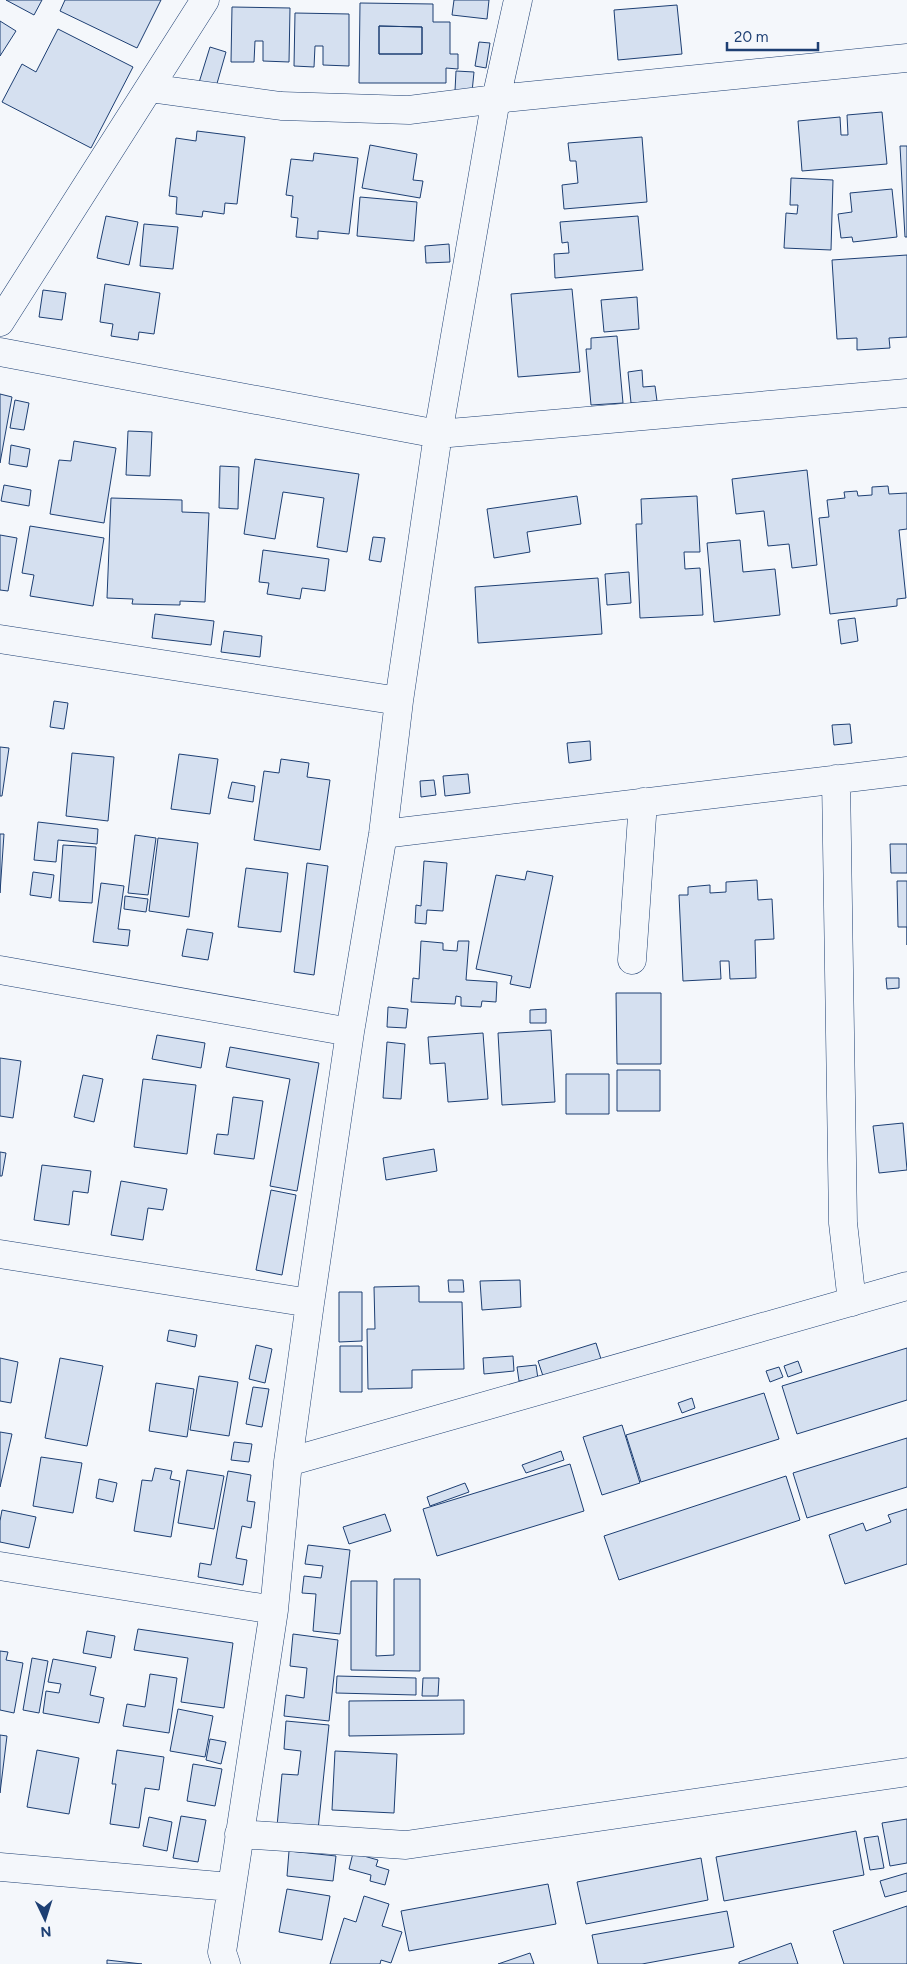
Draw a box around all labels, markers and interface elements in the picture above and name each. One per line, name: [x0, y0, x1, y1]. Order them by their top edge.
scale bar: [727, 20, 818, 52]
text: 20 m: [734, 28, 768, 46]
north arrow: [20, 1894, 70, 1944]
text: N: [40, 1923, 52, 1940]

